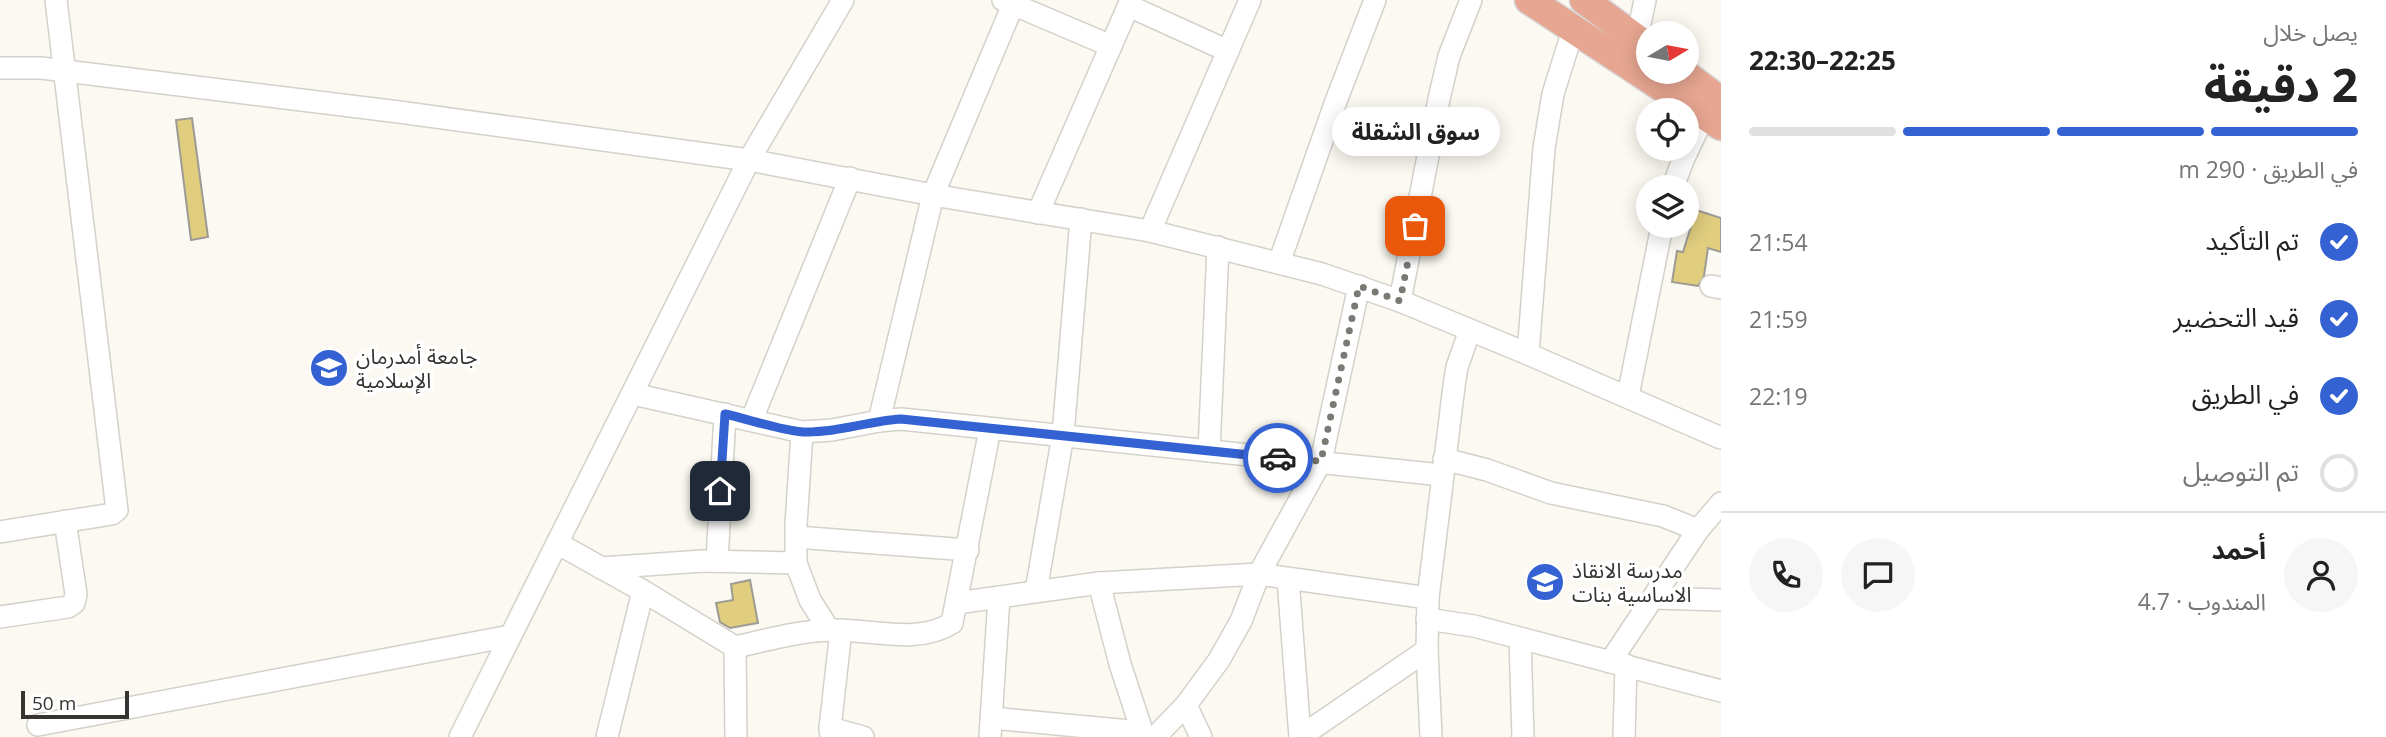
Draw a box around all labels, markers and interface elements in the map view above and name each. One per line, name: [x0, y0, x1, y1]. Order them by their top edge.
text: يصل خلال: [2263, 16, 2358, 48]
north arrow: [1636, 21, 1699, 84]
map controls: [1636, 21, 1699, 238]
text: 22:25–22:30: [1749, 42, 1896, 78]
text: 2 دقيقة: [2204, 53, 2358, 115]
button: locate: [1636, 98, 1699, 161]
callout: سوق الشقلة: [1331, 107, 1499, 156]
text: سوق الشقلة: [1352, 115, 1480, 147]
text: في الطريق · 290 m: [2178, 153, 2358, 185]
button: layers: [1636, 175, 1699, 238]
pin: [1385, 196, 1445, 256]
icon: bag: [1396, 207, 1434, 245]
text: تم التأكيد: [2205, 222, 2299, 258]
icon: check: [2320, 223, 2358, 261]
text: 21:54: [1749, 226, 1808, 258]
text: قيد التحضير: [2173, 299, 2299, 335]
icon: check: [2320, 300, 2358, 338]
text: 21:59: [1749, 303, 1808, 335]
place label: جامعة أمدرمان الإسلامية: [356, 342, 478, 394]
school or university icon: جامعة أمدرمان الإسلامية: [308, 347, 350, 389]
text: في الطريق: [2192, 376, 2299, 412]
icon: check: [2320, 377, 2358, 415]
text: 22:19: [1749, 380, 1808, 412]
courier: [1243, 423, 1313, 493]
icon: car: [1259, 439, 1297, 477]
text: تم التوصيل: [2183, 453, 2299, 489]
pin: [690, 461, 750, 521]
icon: home: [701, 472, 739, 510]
text: أحمد: [2212, 531, 2266, 567]
button: phone: [1749, 538, 1823, 612]
button: chat: [1841, 538, 1915, 612]
button: person: [2284, 538, 2358, 612]
place label: مدرسة الانقاذ الاساسية بنات: [1572, 556, 1692, 608]
school or university icon: مدرسة الانقاذ الاساسية بنات: [1524, 561, 1566, 603]
text: المندوب · 4.7: [2138, 585, 2266, 617]
scale bar: [21, 688, 130, 720]
text: 50 m: [32, 690, 76, 716]

